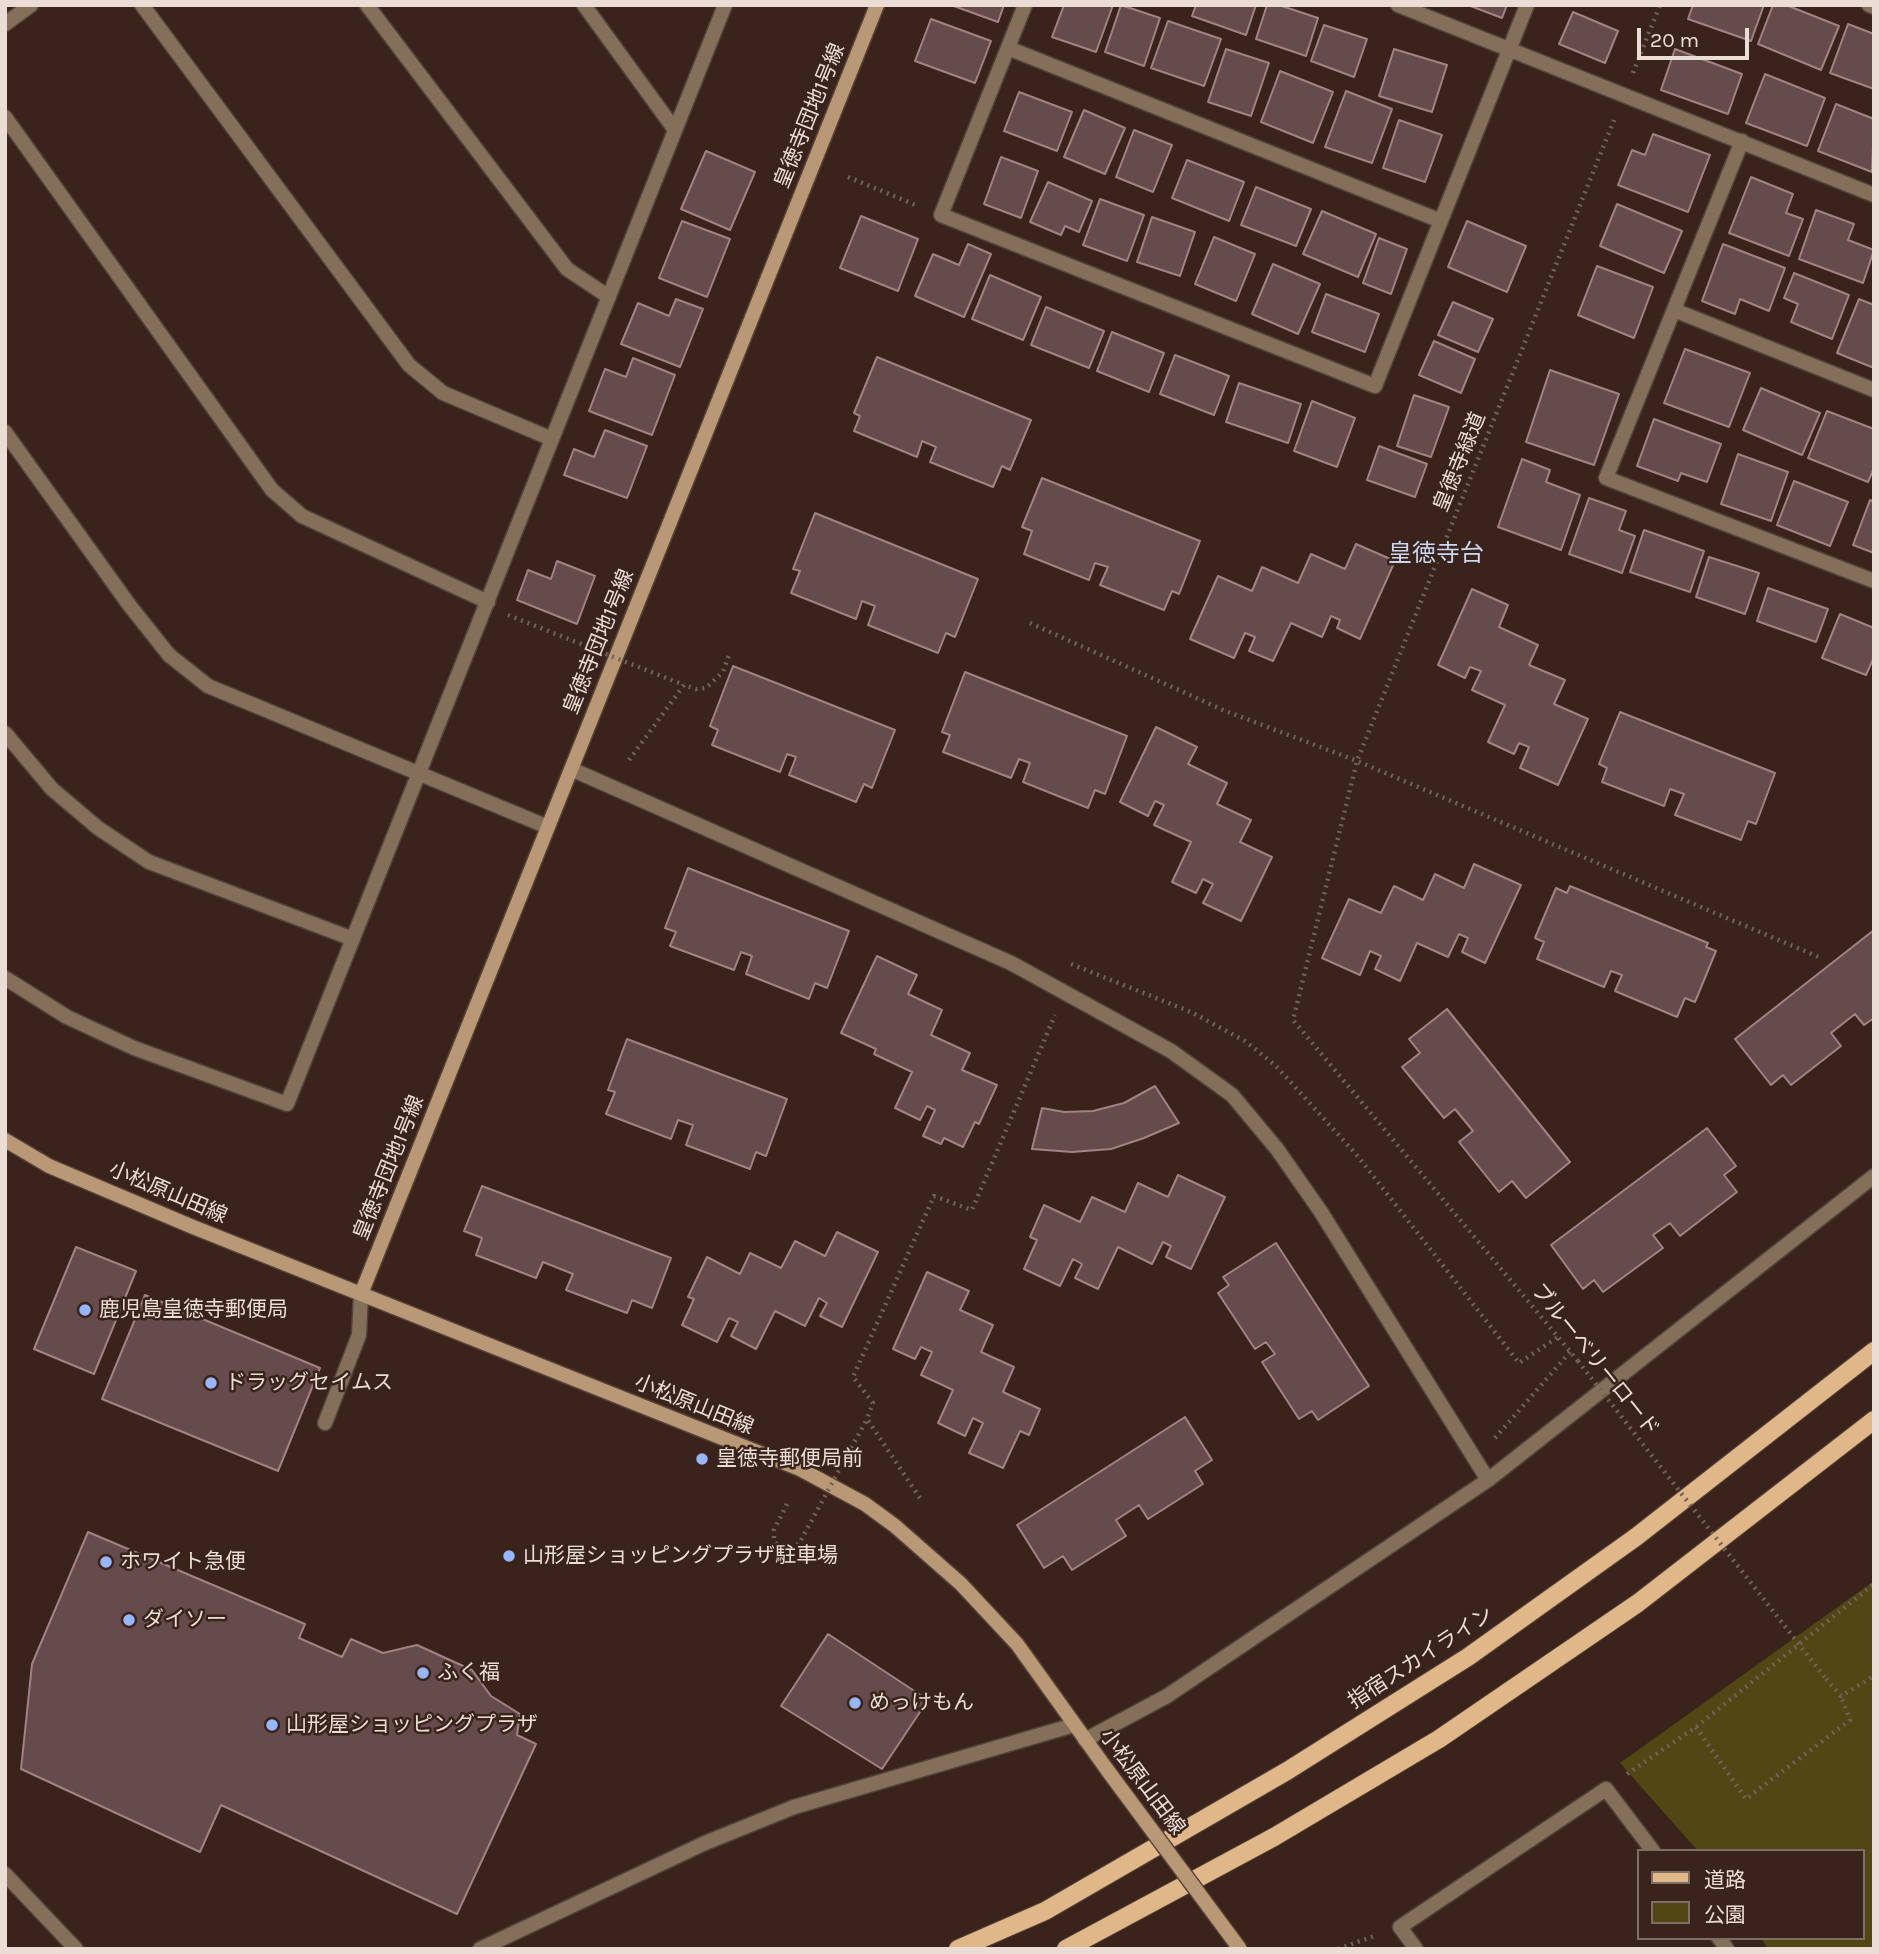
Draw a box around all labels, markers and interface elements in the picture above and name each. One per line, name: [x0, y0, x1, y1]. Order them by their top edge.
scale bar: [1641, 14, 1753, 58]
text: 20 m: [1650, 28, 1699, 52]
street label: 皇徳寺団地1号線: [769, 40, 851, 192]
street label: 皇徳寺緑道: [1429, 409, 1491, 515]
district label: 皇徳寺台: [1388, 540, 1484, 568]
street label: 皇徳寺団地1号線: [558, 566, 640, 718]
street label: 皇徳寺団地1号線: [348, 1092, 430, 1244]
street label: 小松原山田線: [105, 1157, 231, 1229]
street label: ブルーベリーロード: [1526, 1279, 1664, 1441]
place label: 鹿児島皇徳寺郵便局: [99, 1297, 288, 1323]
marker: 鹿児島皇徳寺郵便局: [77, 1302, 93, 1318]
place label: ドラッグセイムス: [225, 1370, 393, 1396]
street label: 小松原山田線: [631, 1370, 757, 1440]
marker: ドラッグセイムス: [203, 1375, 219, 1391]
place label: 皇徳寺郵便局前: [716, 1446, 863, 1472]
marker: 皇徳寺郵便局前: [694, 1451, 710, 1467]
place label: 山形屋ショッピングプラザ駐車場: [523, 1543, 838, 1569]
marker: 山形屋ショッピングプラザ駐車場: [501, 1548, 517, 1564]
place label: ホワイト急便: [120, 1549, 246, 1575]
marker: ホワイト急便: [98, 1554, 114, 1570]
street label: 指宿スカイライン: [1344, 1602, 1498, 1714]
place label: ダイソー: [143, 1607, 227, 1633]
marker: ダイソー: [121, 1612, 137, 1628]
place label: ふく福: [437, 1660, 500, 1686]
marker: ふく福: [415, 1665, 431, 1681]
place label: めっけもん: [869, 1690, 974, 1716]
marker: めっけもん: [847, 1695, 863, 1711]
place label: 山形屋ショッピングプラザ: [286, 1712, 538, 1738]
marker: 山形屋ショッピングプラザ: [264, 1717, 280, 1733]
street label: 小松原山田線: [1094, 1724, 1190, 1840]
legend: [1638, 1849, 1865, 1940]
text: 道路: [1704, 1868, 1746, 1892]
text: 公園: [1704, 1903, 1746, 1927]

